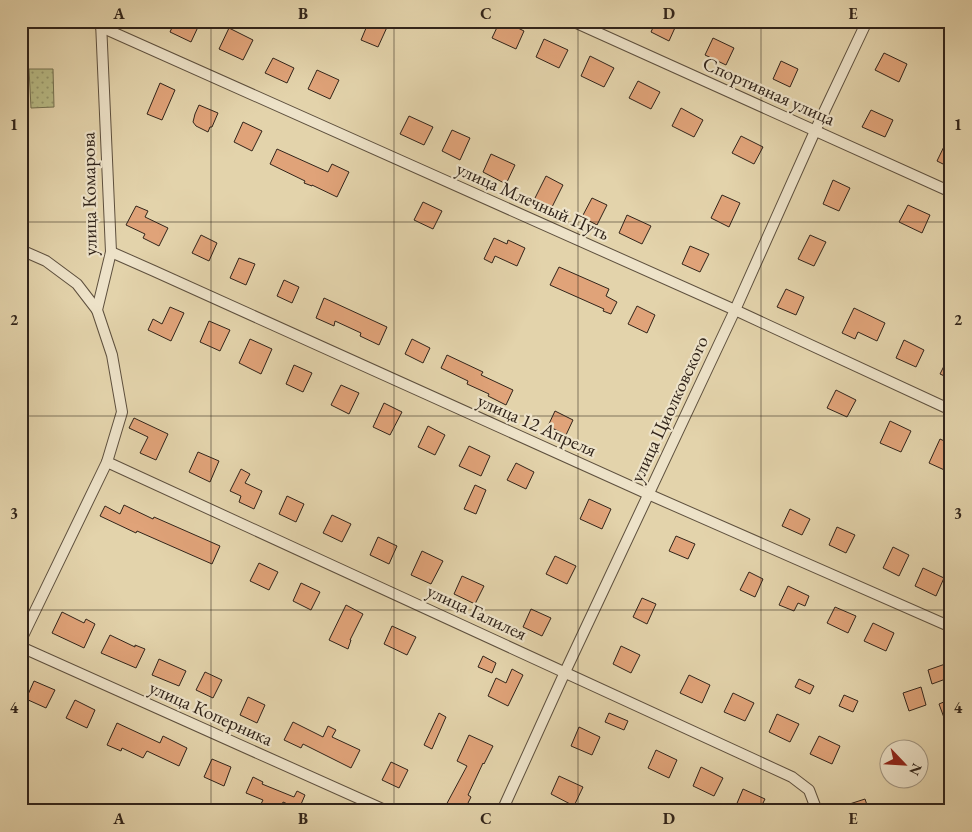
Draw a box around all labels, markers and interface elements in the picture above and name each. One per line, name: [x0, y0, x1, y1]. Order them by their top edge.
text: A: [112, 3, 125, 24]
text: B: [298, 3, 308, 24]
text: C: [480, 3, 492, 24]
text: D: [663, 3, 675, 24]
text: E: [848, 3, 858, 24]
street label: Спортивная улица: [699, 51, 839, 132]
text: 1: [10, 114, 18, 135]
text: 1: [954, 114, 962, 135]
street label: улица Комарова: [75, 131, 103, 256]
street label: улица Млечный Путь: [452, 156, 614, 246]
text: 2: [10, 309, 19, 330]
text: 2: [954, 309, 963, 330]
street label: улица Циолковского: [624, 332, 714, 486]
street label: улица 12 Апреля: [474, 388, 601, 463]
text: 3: [10, 503, 18, 524]
text: 3: [954, 503, 962, 524]
street label: улица Галилея: [423, 578, 532, 646]
street label: улица Коперника: [145, 675, 277, 752]
text: 4: [10, 697, 19, 718]
text: 4: [954, 697, 963, 718]
north arrow: [880, 740, 930, 790]
text: N: [905, 761, 926, 779]
text: A: [112, 808, 125, 829]
text: B: [298, 808, 308, 829]
text: C: [480, 808, 492, 829]
text: D: [663, 808, 675, 829]
text: E: [848, 808, 858, 829]

